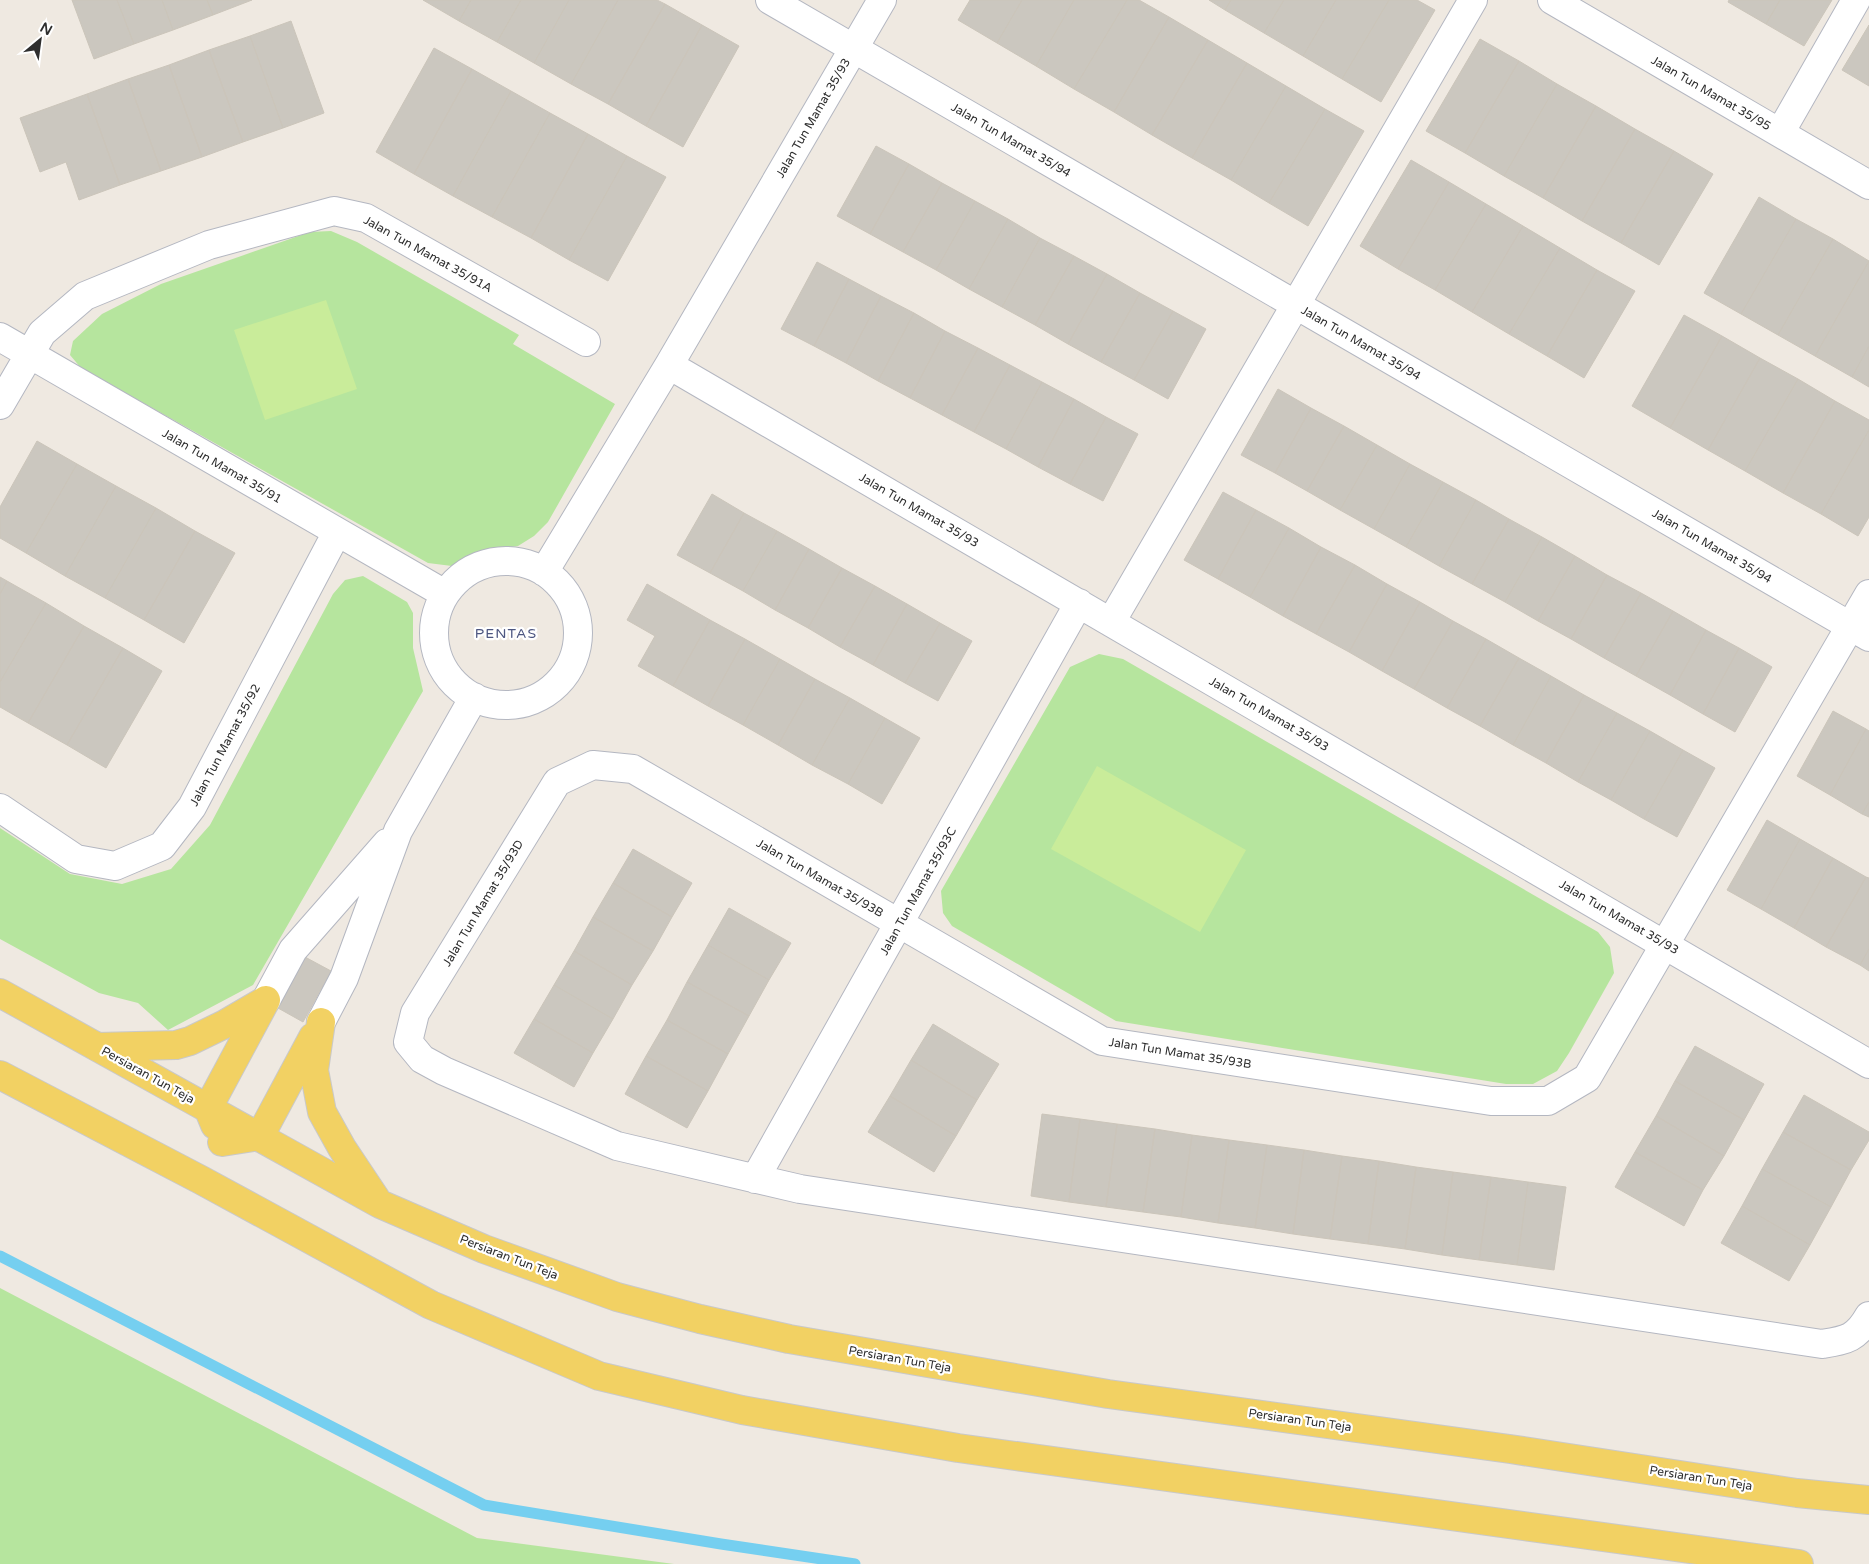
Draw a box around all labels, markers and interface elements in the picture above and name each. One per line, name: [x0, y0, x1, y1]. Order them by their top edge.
north arrow: [15, 15, 65, 65]
text: N: [37, 19, 55, 39]
street label: Jalan Tun Mamat 35/95: [1649, 53, 1773, 133]
street label: Jalan Tun Mamat 35/93: [773, 56, 853, 180]
street label: Jalan Tun Mamat 35/94: [949, 100, 1074, 180]
street label: Jalan Tun Mamat 35/91A: [361, 213, 495, 295]
street label: Jalan Tun Mamat 35/94: [1299, 303, 1424, 383]
street label: Jalan Tun Mamat 35/91: [160, 426, 284, 506]
street label: Jalan Tun Mamat 35/93: [857, 470, 981, 550]
street label: Jalan Tun Mamat 35/94: [1650, 506, 1775, 586]
district label: PENTAS: [475, 625, 537, 642]
street label: Jalan Tun Mamat 35/93: [1207, 674, 1331, 754]
street label: Jalan Tun Mamat 35/92: [187, 682, 263, 808]
street label: Jalan Tun Mamat 35/93C: [877, 825, 959, 957]
street label: Jalan Tun Mamat 35/93B: [754, 836, 886, 920]
street label: Jalan Tun Mamat 35/93D: [440, 837, 526, 969]
street label: Jalan Tun Mamat 35/93: [1557, 877, 1681, 957]
street label: Jalan Tun Mamat 35/93B: [1108, 1035, 1252, 1071]
street label: Persiaran Tun Teja: [99, 1044, 197, 1106]
street label: Persiaran Tun Teja: [458, 1232, 560, 1282]
street label: Persiaran Tun Teja: [848, 1343, 952, 1375]
street label: Persiaran Tun Teja: [1248, 1406, 1352, 1434]
street label: Persiaran Tun Teja: [1649, 1463, 1753, 1493]

